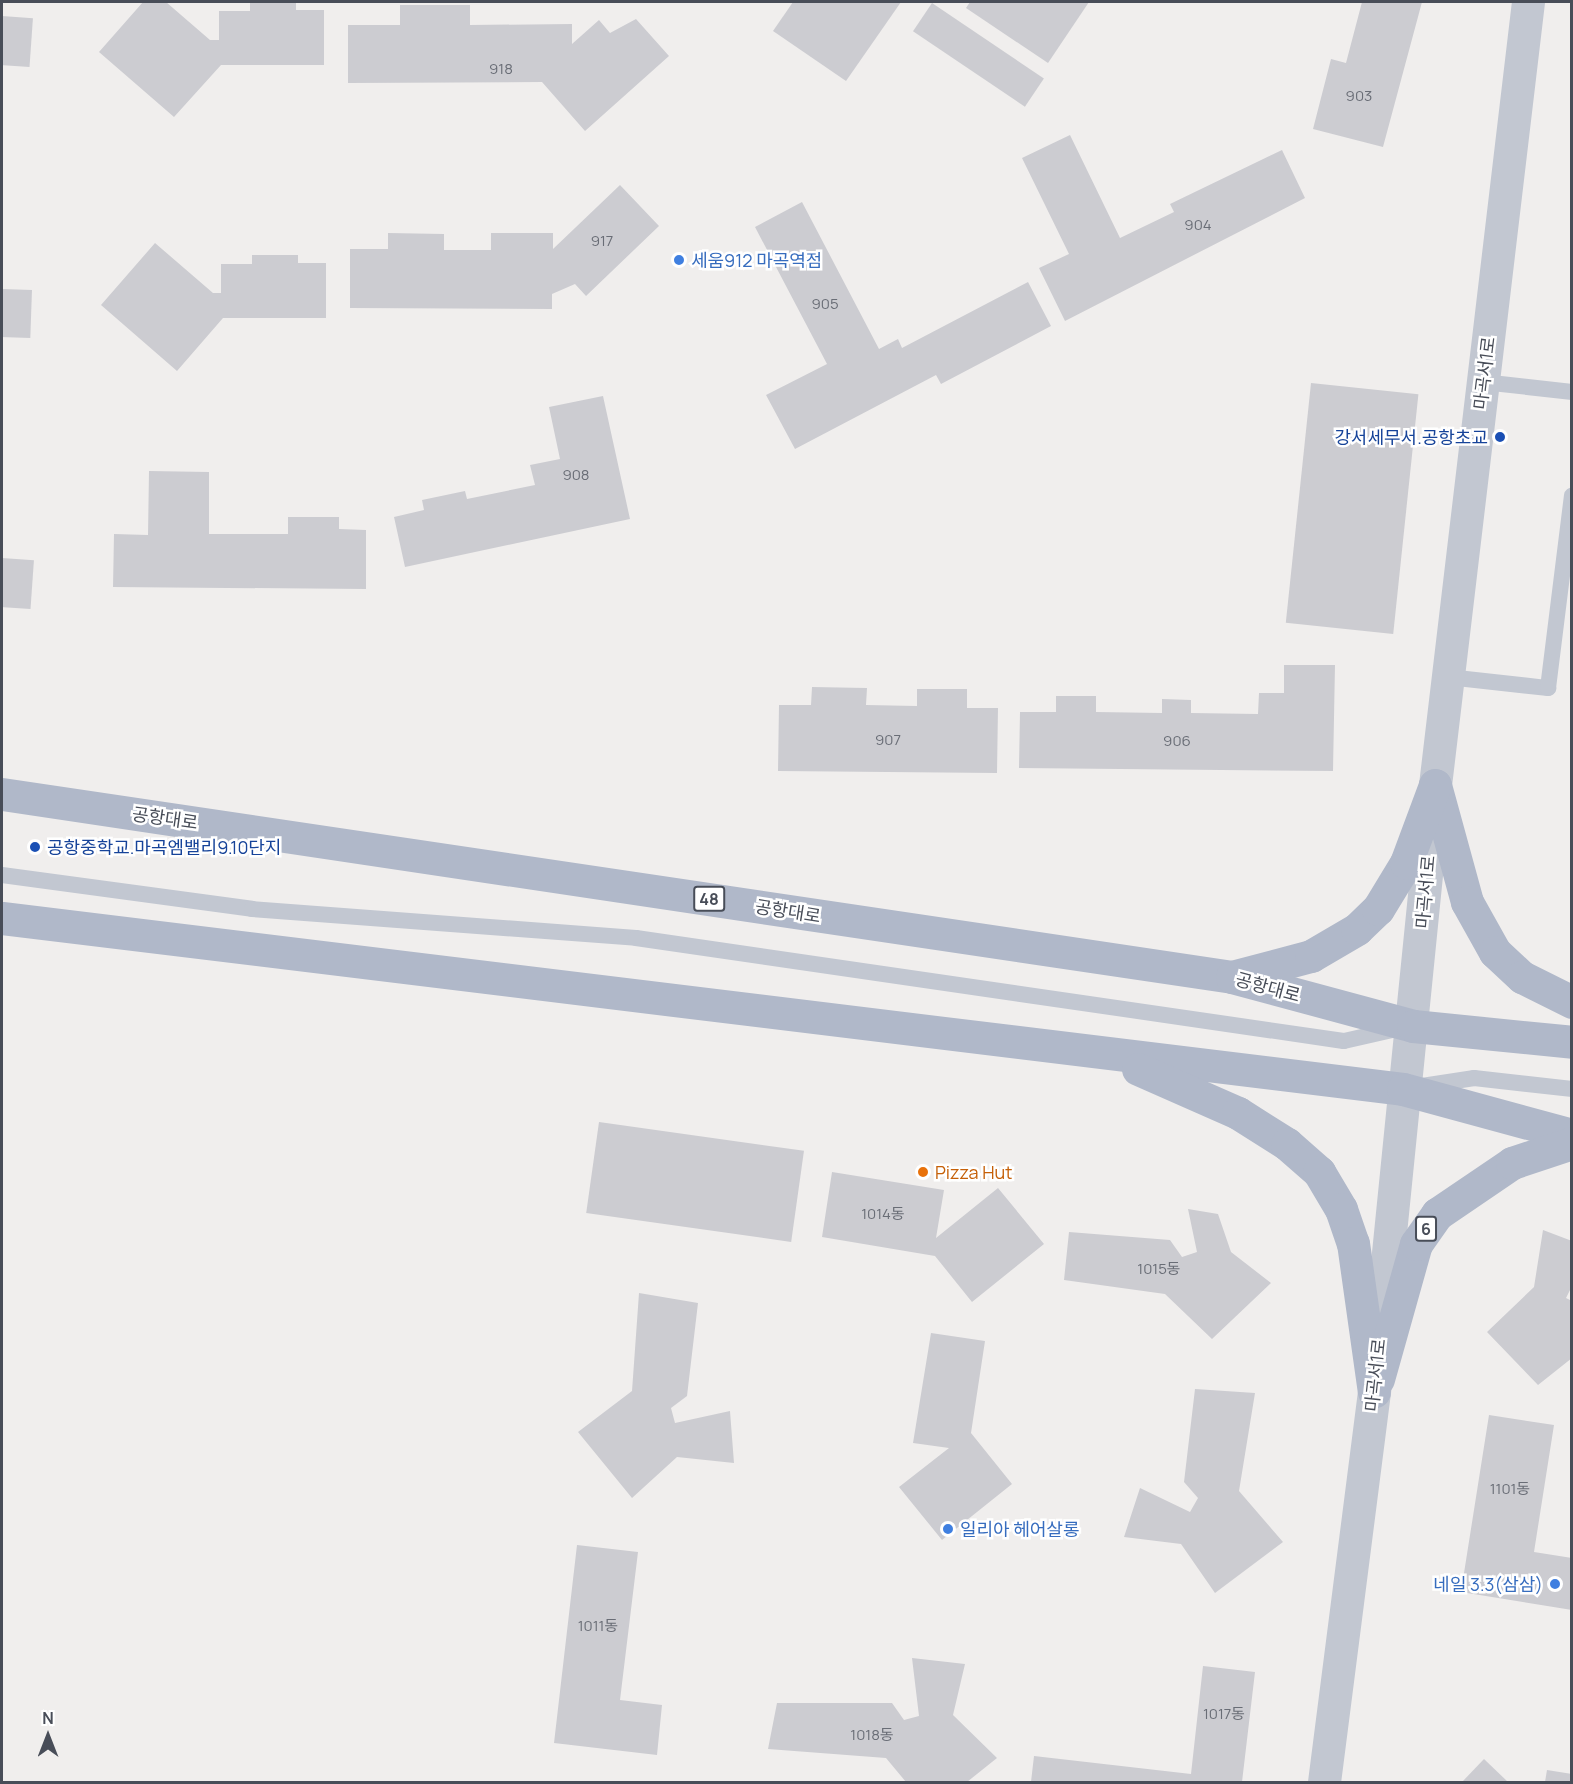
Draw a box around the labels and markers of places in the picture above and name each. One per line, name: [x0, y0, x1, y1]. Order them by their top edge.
place label: 세움912 마곡역점: [691, 249, 822, 271]
marker: 세움912 마곡역점: [672, 253, 686, 267]
place label: 강서세무서.공항초교: [1334, 426, 1488, 448]
marker: 강서세무서.공항초교: [1493, 430, 1507, 444]
place label: 공항중학교.마곡엠밸리9.10단지: [47, 836, 281, 858]
marker: 공항중학교.마곡엠밸리9.10단지: [28, 840, 42, 854]
place label: Pizza Hut: [935, 1161, 1012, 1183]
marker: Pizza Hut: [916, 1165, 930, 1179]
place label: 일리아 헤어살롱: [960, 1518, 1080, 1540]
marker: 일리아 헤어살롱: [941, 1522, 955, 1536]
place label: 네일 3.3(삼삼): [1433, 1573, 1543, 1595]
marker: 네일 3.3(삼삼): [1548, 1577, 1562, 1591]

